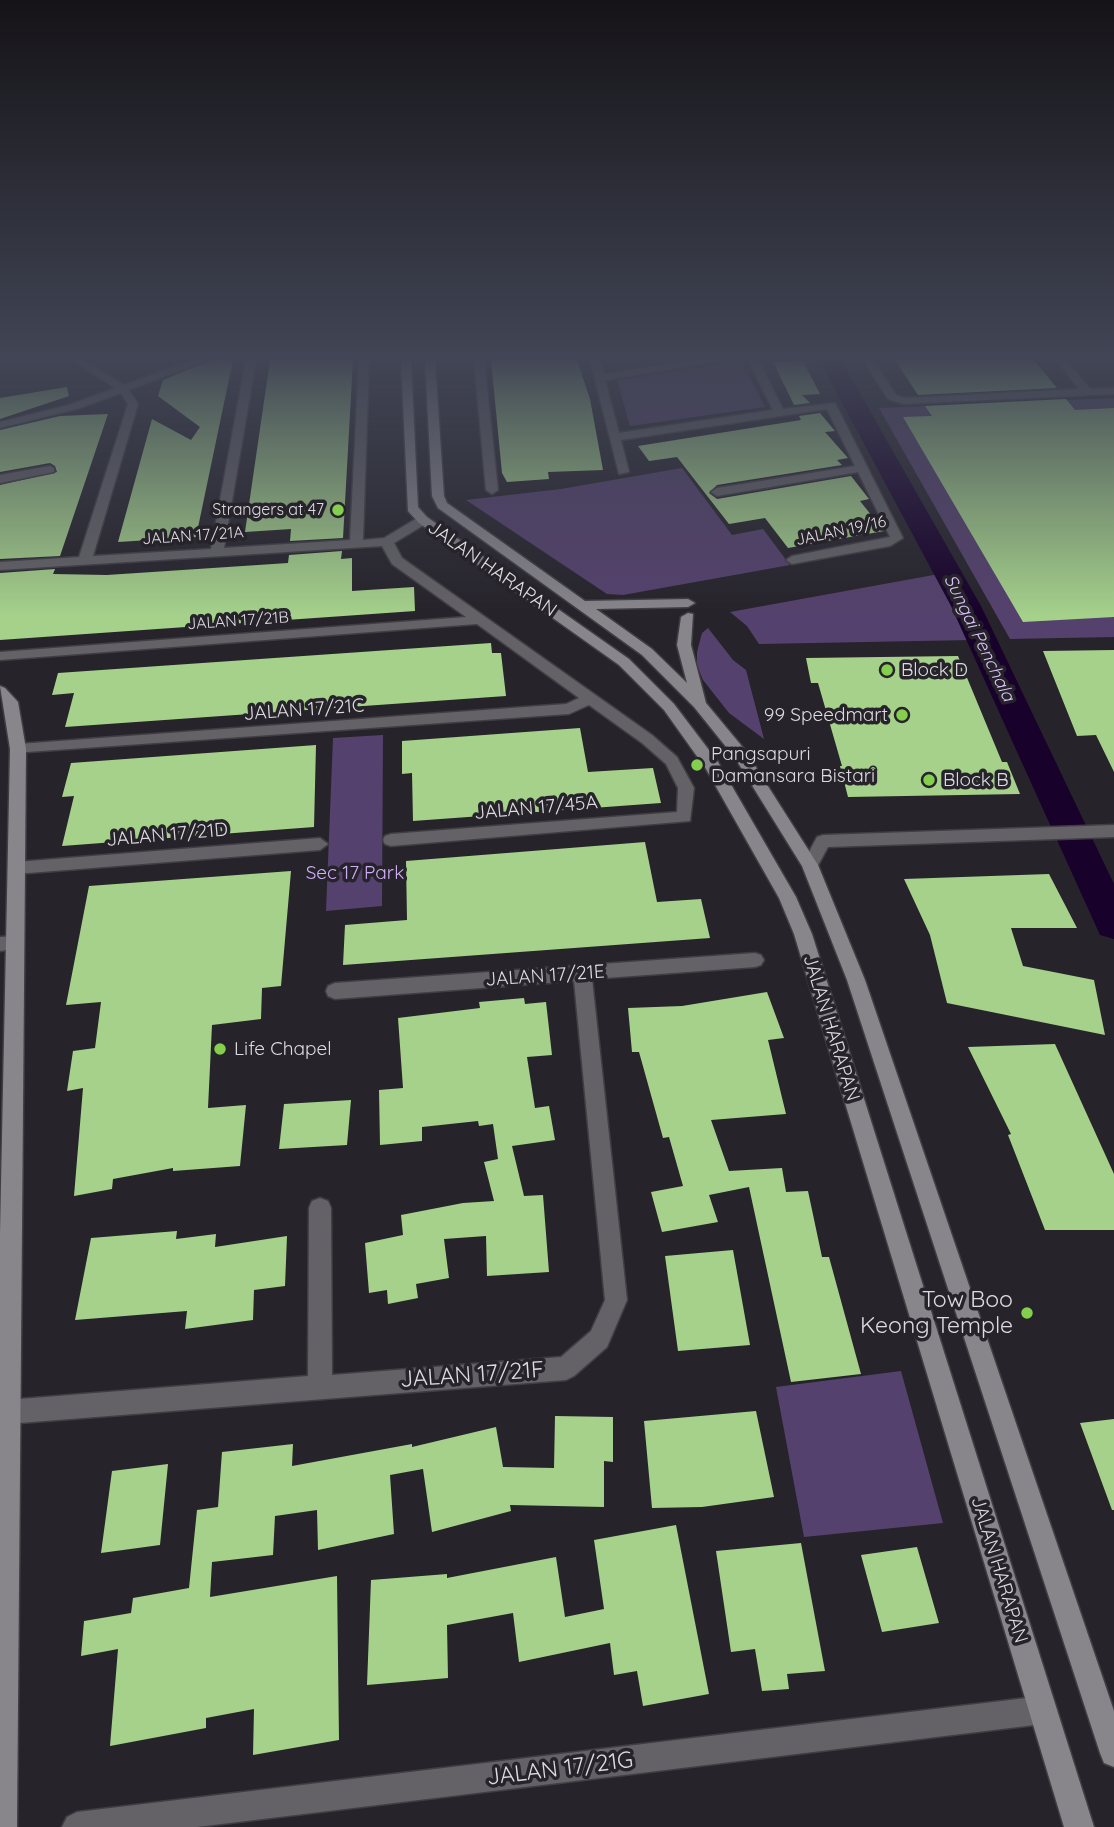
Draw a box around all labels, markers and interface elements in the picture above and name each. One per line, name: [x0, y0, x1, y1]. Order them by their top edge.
place label: Strangers at 47: [212, 500, 324, 520]
marker: Strangers at 47: [330, 502, 346, 518]
street label: JALAN 19/16: [794, 512, 888, 550]
street label: JALAN HARAPAN: [423, 516, 561, 622]
street label: JALAN 17/21A: [142, 523, 244, 549]
water label: Sungai Penchala: [939, 571, 1019, 705]
street label: JALAN 17/21B: [187, 608, 289, 634]
place label: Block D: [901, 659, 968, 681]
marker: Block D: [879, 662, 895, 678]
street label: JALAN 17/21C: [243, 694, 365, 726]
place label: 99 Speedmart: [764, 704, 888, 726]
marker: 99 Speedmart: [894, 707, 910, 723]
place label: Pangsapuri Damansara Bistari: [711, 743, 875, 787]
marker: Pangsapuri Damansara Bistari: [689, 757, 705, 773]
place label: Block B: [943, 769, 1009, 791]
marker: Block B: [921, 772, 937, 788]
street label: JALAN 17/45A: [473, 791, 599, 825]
street label: JALAN 17/21D: [105, 818, 229, 852]
park label: Sec 17 Park: [306, 862, 404, 884]
street label: JALAN HARAPAN: [798, 952, 864, 1104]
street label: JALAN 17/21E: [485, 960, 605, 992]
place label: Life Chapel: [234, 1038, 332, 1060]
marker: Life Chapel: [212, 1041, 228, 1057]
place label: Tow Boo Keong Temple: [860, 1286, 1013, 1340]
marker: Tow Boo Keong Temple: [1019, 1305, 1035, 1321]
street label: JALAN 17/21F: [399, 1356, 545, 1394]
street label: JALAN HARAPAN: [966, 1494, 1032, 1646]
street label: JALAN 17/21G: [485, 1746, 635, 1792]

